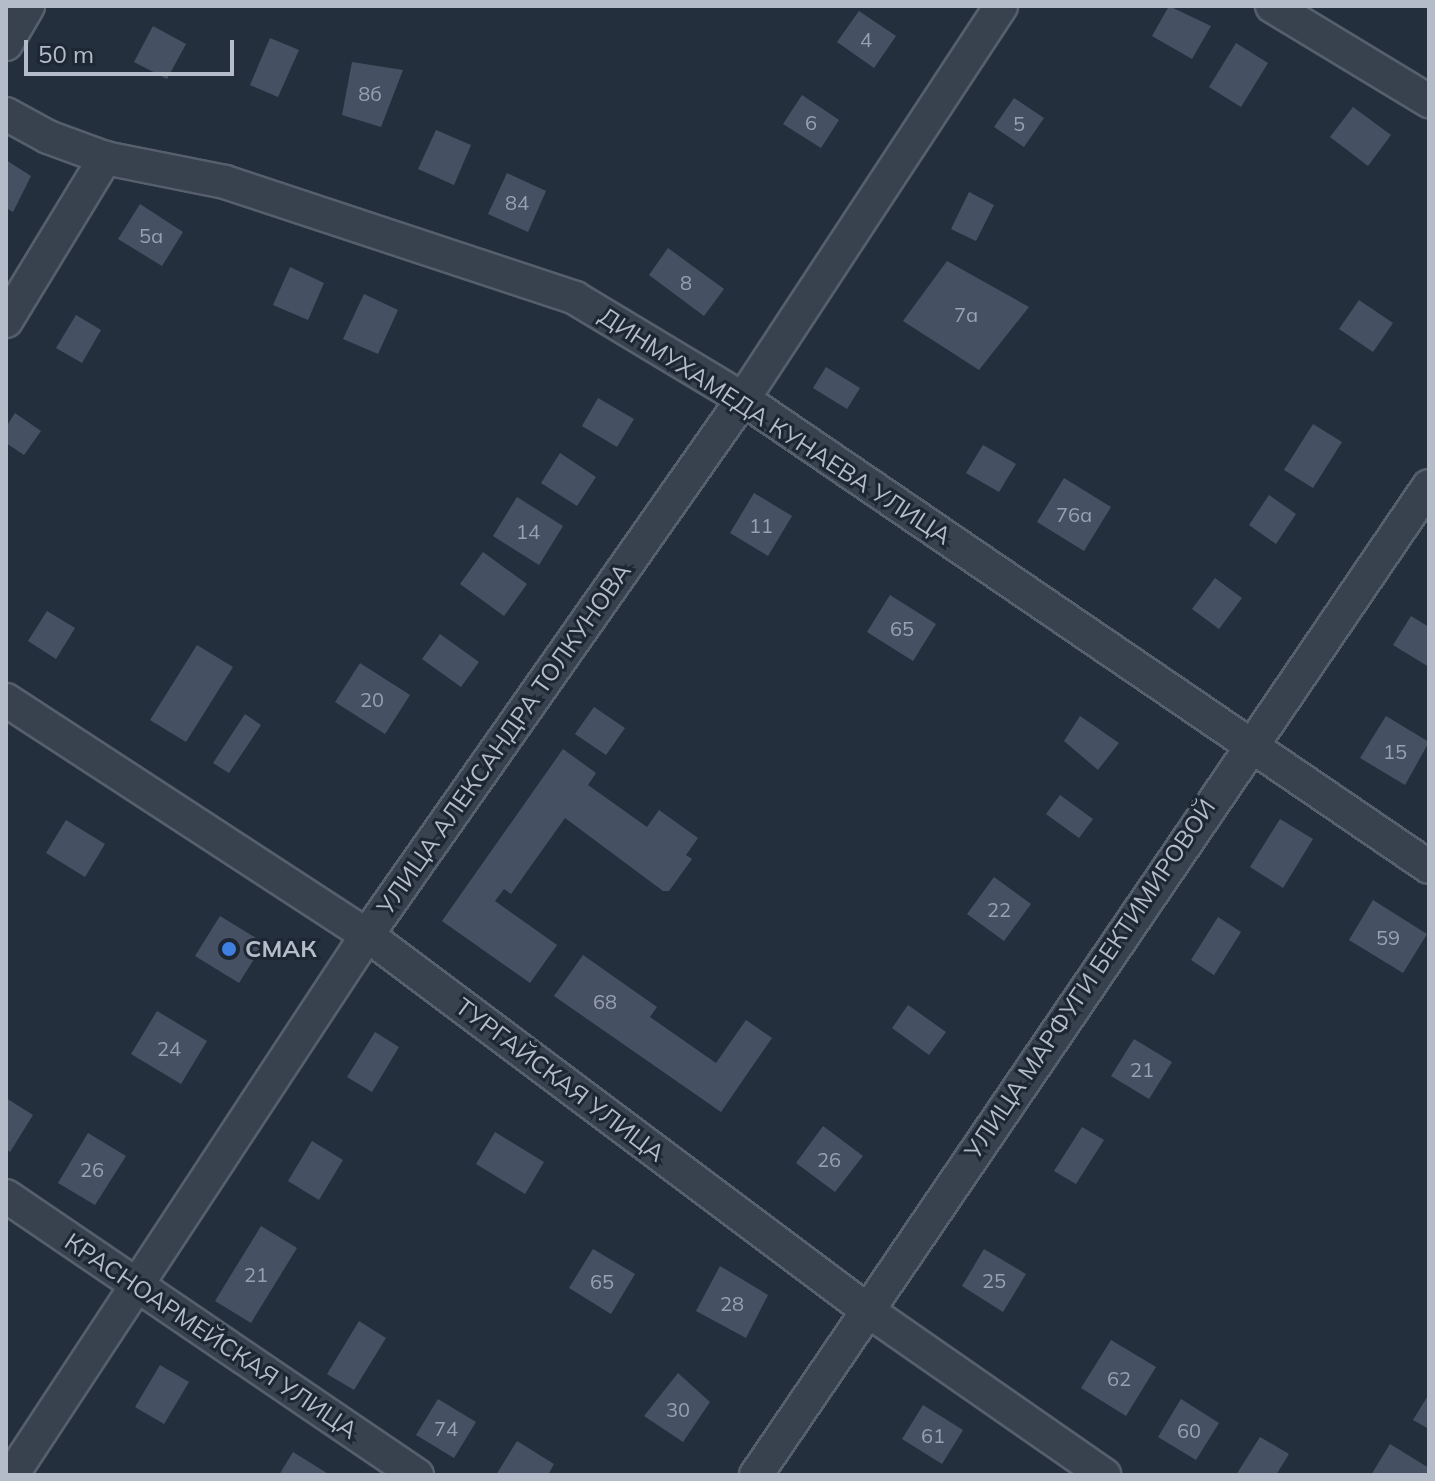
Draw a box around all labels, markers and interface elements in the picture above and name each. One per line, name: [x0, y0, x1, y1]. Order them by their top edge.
scale bar: [28, 24, 238, 74]
house number: 4: [860, 27, 872, 51]
text: 50 m: [38, 39, 94, 69]
house number: 8б: [358, 81, 382, 105]
house number: 6: [805, 110, 817, 134]
house number: 5: [1013, 111, 1025, 135]
house number: 84: [505, 190, 529, 214]
house number: 5а: [139, 223, 163, 247]
house number: 8: [680, 270, 692, 294]
street label: ДИНМУХАМЕДА КУНАЕВА УЛИЦА: [594, 301, 956, 551]
house number: 7а: [954, 302, 978, 326]
house number: 76а: [1056, 502, 1092, 526]
house number: 11: [749, 513, 773, 537]
house number: 14: [516, 519, 540, 543]
street label: УЛИЦА АЛЕКСАНДРА ТОЛКУНОВА: [371, 558, 637, 920]
house number: 65: [890, 616, 914, 640]
house number: 20: [360, 687, 384, 711]
house number: 15: [1383, 739, 1407, 763]
street label: УЛИЦА МАРФУГИ БЕКТИМИРОВОЙ: [959, 794, 1221, 1164]
house number: 22: [987, 897, 1011, 921]
house number: 59: [1376, 925, 1400, 949]
place label: СМАК: [245, 935, 317, 963]
marker: СМАК: [220, 940, 238, 958]
house number: 68: [593, 989, 617, 1013]
street label: ТУРГАЙСКАЯ УЛИЦА: [450, 992, 670, 1168]
house number: 24: [157, 1036, 181, 1060]
house number: 21: [1130, 1057, 1154, 1081]
house number: 26: [817, 1147, 841, 1171]
house number: 26: [80, 1157, 104, 1181]
street label: КРАСНОАРМЕЙСКАЯ УЛИЦА: [59, 1227, 363, 1445]
house number: 21: [244, 1262, 268, 1286]
house number: 25: [982, 1268, 1006, 1292]
house number: 65: [590, 1269, 614, 1293]
house number: 28: [720, 1291, 744, 1315]
house number: 62: [1107, 1366, 1131, 1390]
house number: 30: [666, 1397, 690, 1421]
house number: 74: [434, 1416, 458, 1440]
house number: 60: [1177, 1418, 1201, 1442]
house number: 61: [921, 1423, 945, 1447]

